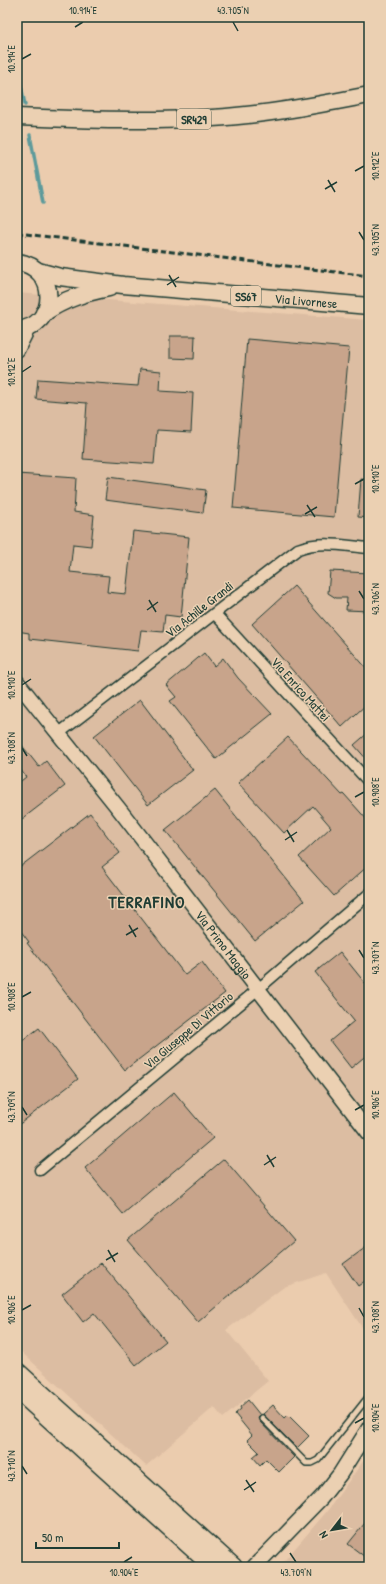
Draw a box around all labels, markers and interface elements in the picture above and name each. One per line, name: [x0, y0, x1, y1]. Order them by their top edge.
text: 10.914°E: [69, 4, 98, 17]
text: 43.705°N: [217, 4, 249, 17]
text: 10.914°E: [5, 44, 18, 73]
road number: SR429: [177, 109, 211, 129]
text: 10.912°E: [369, 151, 382, 180]
text: 43.705°N: [369, 224, 382, 256]
road number: SS67: [231, 286, 261, 306]
street label: Via Livornese: [274, 289, 338, 312]
text: 10.912°E: [5, 357, 18, 386]
text: 10.910°E: [369, 464, 382, 493]
street label: Via Achille Grandi: [161, 577, 237, 641]
text: 43.706°N: [369, 583, 382, 615]
street label: Via Enrico Mattei: [267, 653, 335, 725]
text: 10.910°E: [5, 670, 18, 699]
text: 43.708°N: [5, 732, 18, 764]
text: 10.908°E: [369, 777, 382, 807]
district label: TERRAFINO: [107, 890, 186, 913]
street label: Via Primo Maggio: [191, 906, 256, 983]
text: 43.707°N: [369, 942, 382, 974]
text: 10.908°E: [5, 982, 18, 1012]
street label: Via Giuseppe Di Vittorio: [139, 987, 237, 1073]
text: 10.906°E: [369, 1090, 382, 1120]
text: 43.709°N: [5, 1091, 18, 1123]
text: 10.906°E: [5, 1295, 18, 1325]
text: 43.708°N: [369, 1301, 382, 1333]
text: 10.904°E: [369, 1403, 382, 1432]
text: 43.710°N: [5, 1450, 18, 1482]
north arrow: [312, 1510, 352, 1550]
scale bar: [36, 1524, 119, 1550]
text: 50 m: [42, 1529, 63, 1546]
text: N: [316, 1529, 331, 1541]
text: 10.904°E: [110, 1566, 139, 1579]
text: 43.709°N: [280, 1566, 312, 1579]

